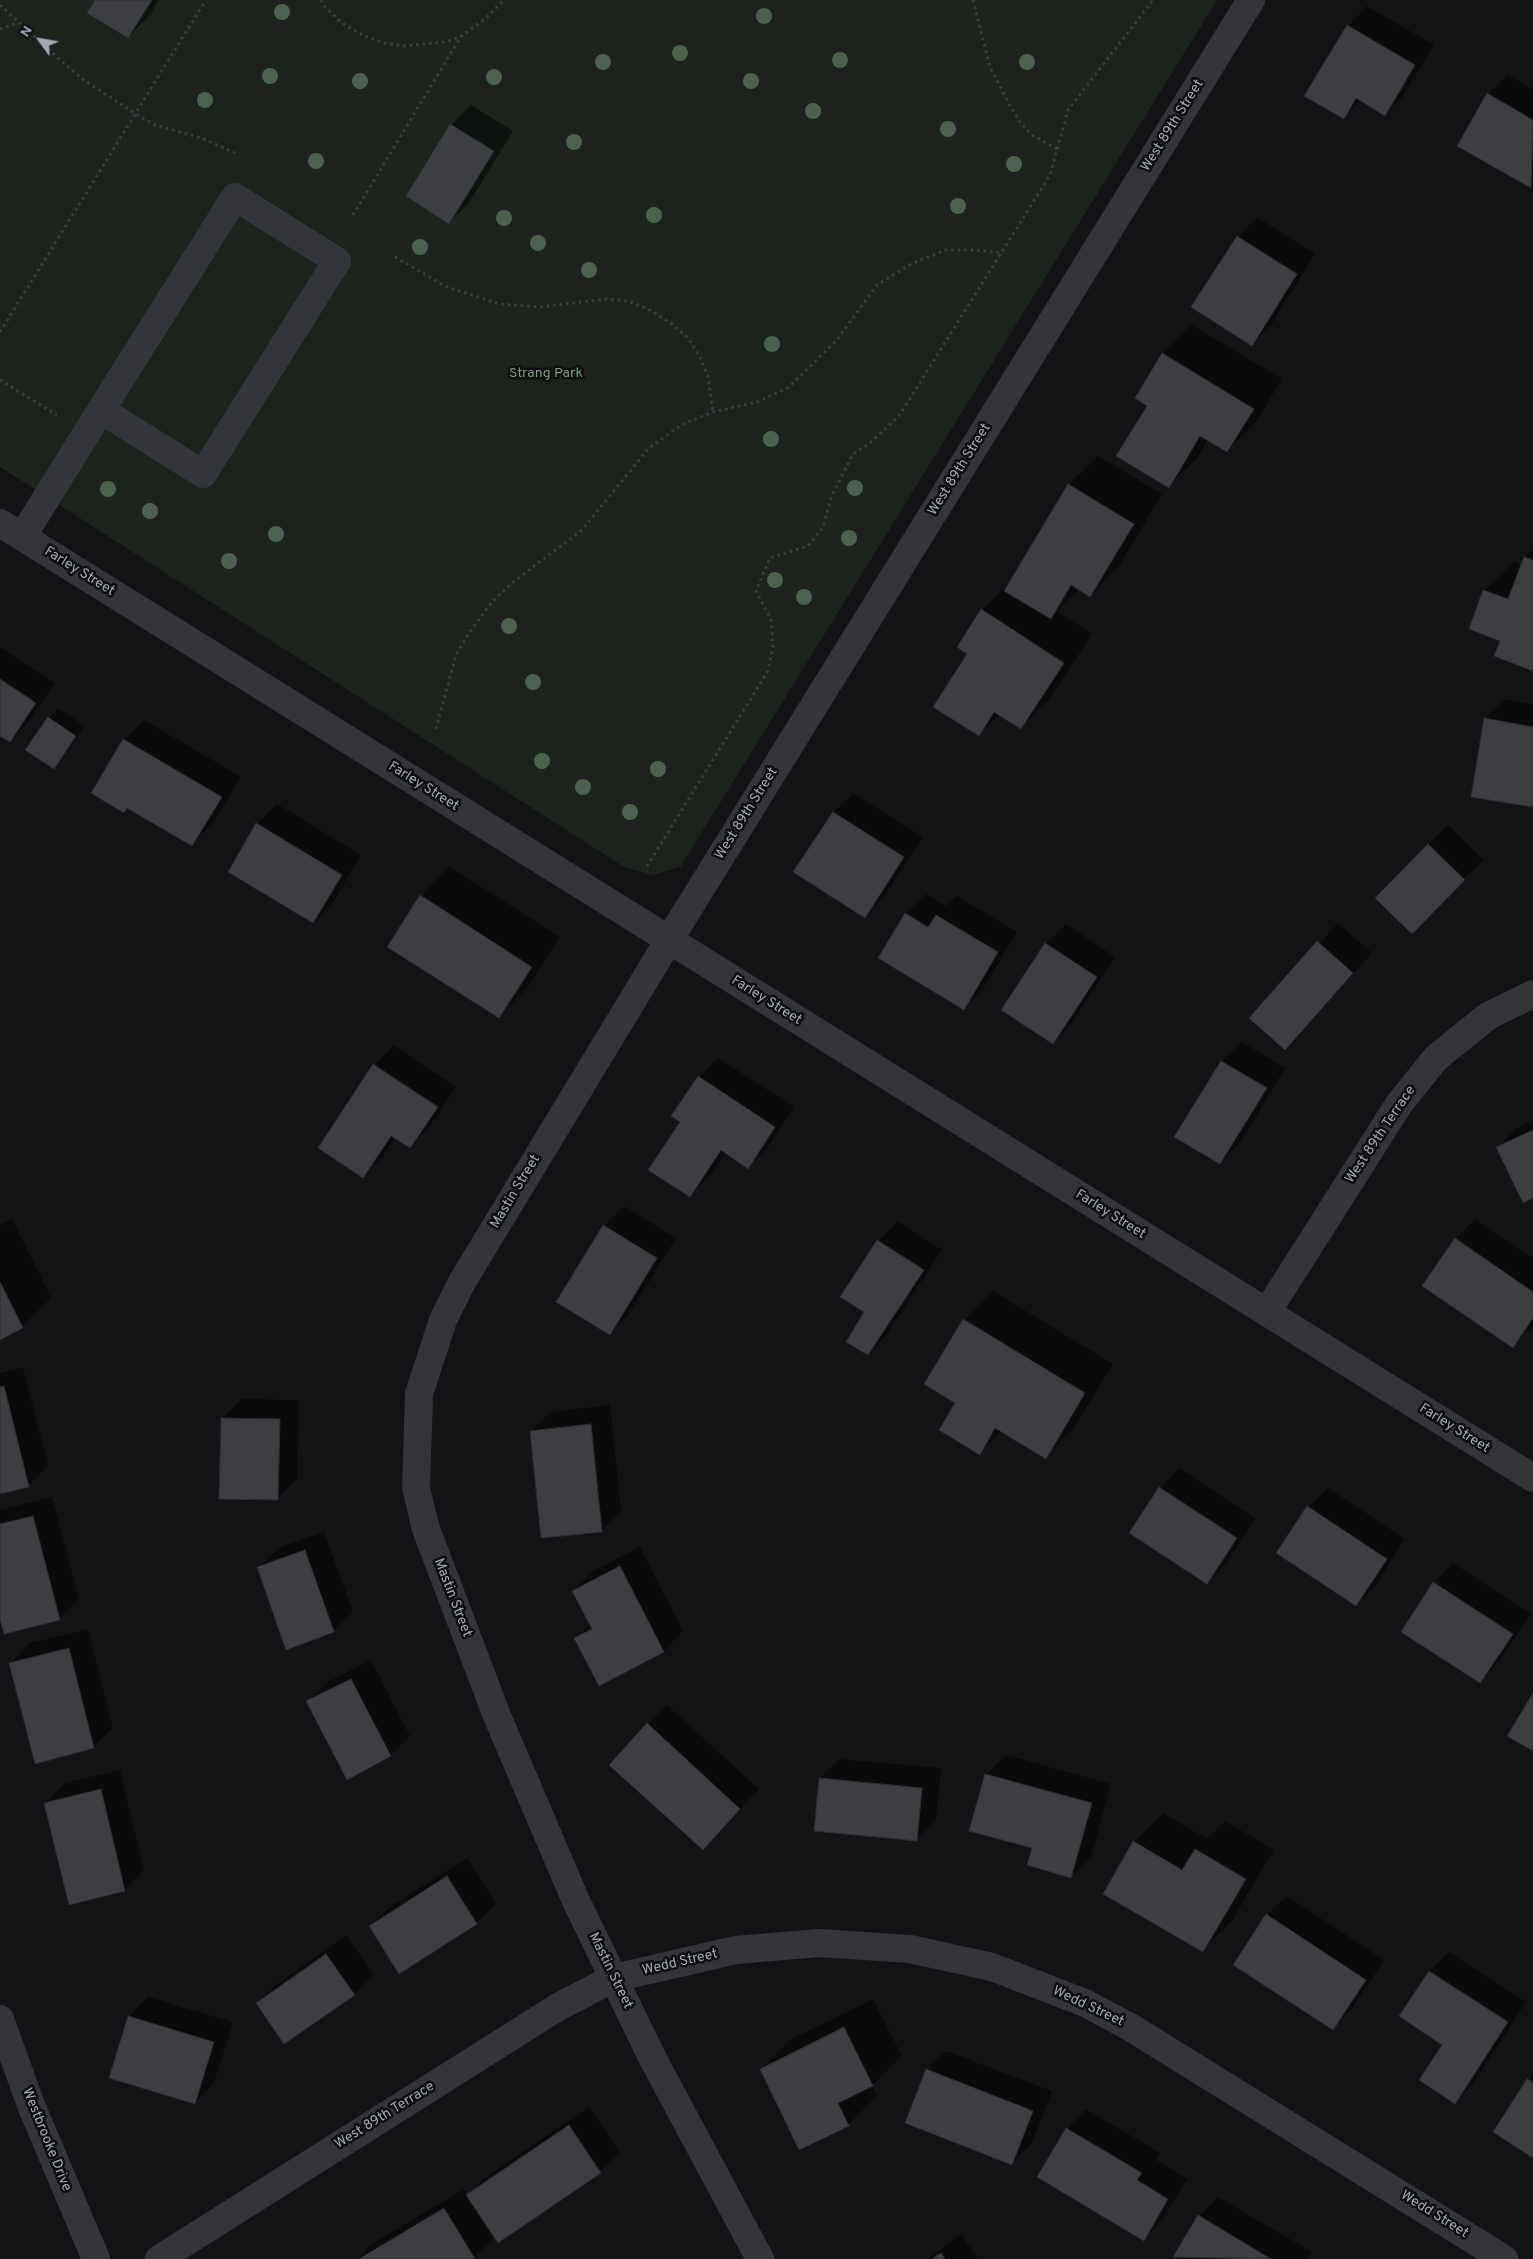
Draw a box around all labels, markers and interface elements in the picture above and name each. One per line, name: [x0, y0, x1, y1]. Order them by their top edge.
north arrow: [15, 15, 65, 65]
text: N: [17, 23, 37, 41]
street label: West 89th Street: [1138, 77, 1208, 175]
park label: Strang Park: [509, 366, 583, 382]
street label: West 89th Street: [925, 421, 995, 519]
street label: Farley Street: [41, 544, 117, 600]
street label: Farley Street: [385, 759, 461, 815]
street label: West 89th Street: [712, 765, 782, 863]
street label: Farley Street: [728, 973, 804, 1029]
street label: West 89th Terrace: [1342, 1083, 1420, 1187]
street label: Mastin Street: [487, 1152, 545, 1232]
street label: Farley Street: [1072, 1187, 1148, 1243]
street label: Farley Street: [1416, 1401, 1492, 1457]
street label: Mastin Street: [429, 1556, 475, 1640]
street label: Mastin Street: [584, 1930, 636, 2012]
street label: Wedd Street: [641, 1946, 719, 1980]
street label: Wedd Street: [1050, 1983, 1126, 2031]
street label: West 89th Terrace: [332, 2079, 438, 2153]
street label: Westbrooke Drive: [18, 2086, 74, 2194]
street label: Wedd Street: [1397, 2188, 1471, 2242]

